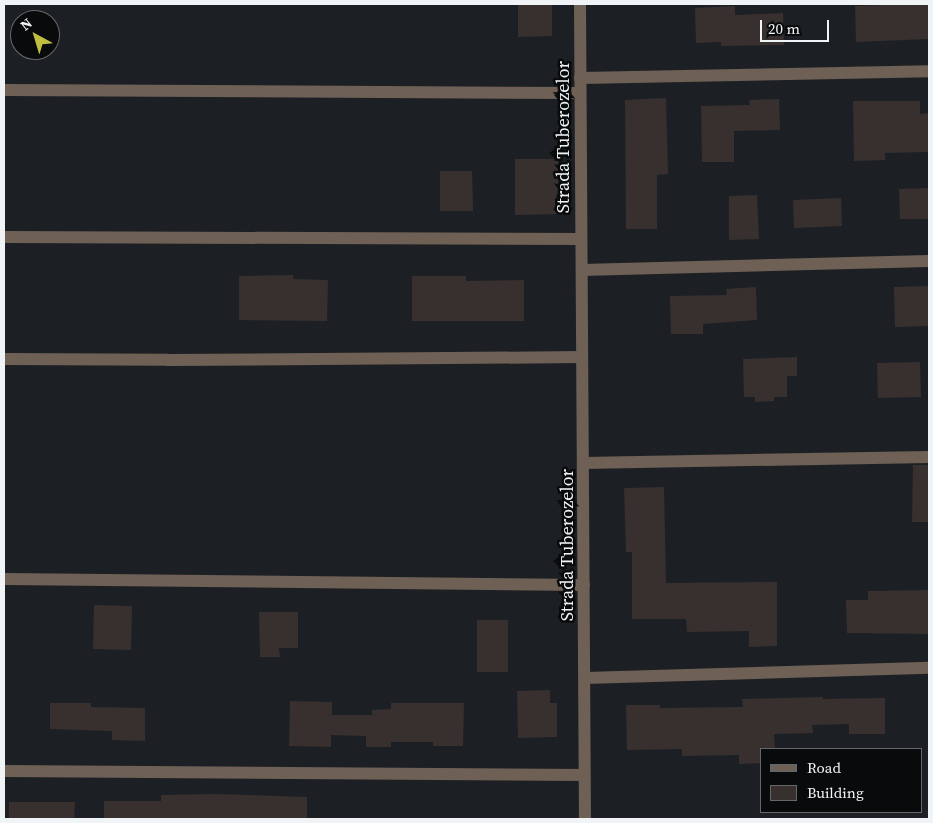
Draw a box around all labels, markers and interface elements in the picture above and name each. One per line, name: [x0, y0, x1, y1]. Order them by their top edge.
north arrow: [10, 10, 60, 60]
scale bar: [763, 10, 832, 42]
text: N: [16, 13, 36, 35]
text: 20 m: [768, 18, 800, 39]
street label: Strada Tuberozelor: [552, 61, 574, 213]
street label: Strada Tuberozelor: [556, 469, 578, 621]
legend: [760, 748, 923, 813]
text: Road: [807, 757, 841, 778]
text: Building: [807, 782, 864, 803]

